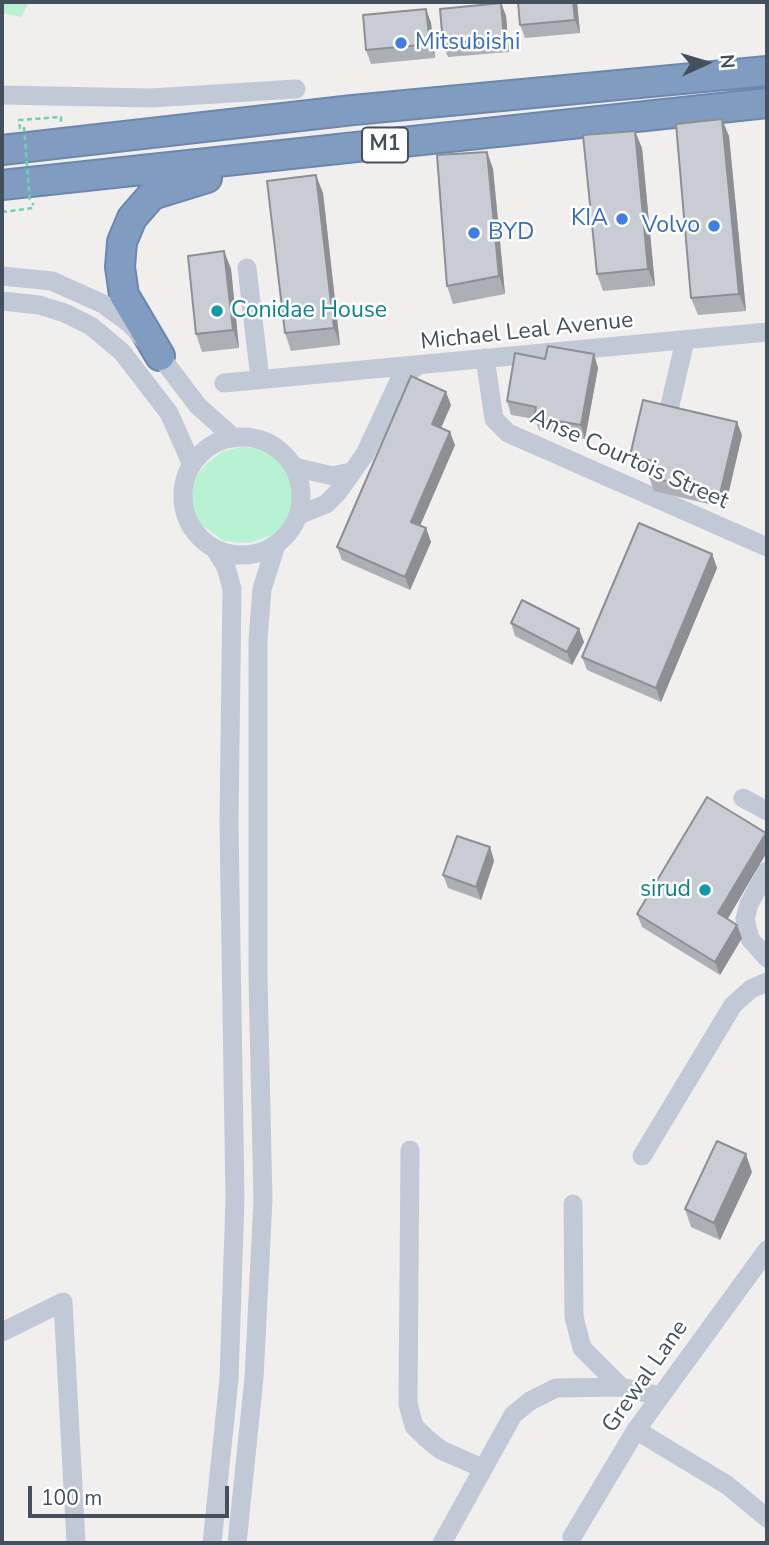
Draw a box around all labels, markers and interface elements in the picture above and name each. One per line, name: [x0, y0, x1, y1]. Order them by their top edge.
north arrow: [671, 28, 741, 98]
place label: Mitsubishi: [415, 29, 520, 57]
marker: Mitsubishi: [393, 35, 409, 51]
text: N: [713, 54, 740, 70]
road number: M1: [362, 128, 408, 162]
place label: KIA: [571, 205, 608, 233]
marker: KIA: [614, 211, 630, 227]
place label: Volvo: [642, 212, 700, 240]
marker: Volvo: [706, 218, 722, 234]
place label: BYD: [488, 219, 534, 247]
marker: BYD: [466, 225, 482, 241]
place label: Conidae House: [231, 297, 387, 325]
marker: Conidae House: [209, 303, 225, 319]
street label: Michael Leal Avenue: [419, 307, 635, 357]
street label: Anse Courtois Street: [526, 404, 732, 516]
place label: sirud: [640, 876, 691, 904]
marker: sirud: [697, 882, 713, 898]
street label: Grewal Lane: [597, 1315, 695, 1439]
scale bar: [32, 1472, 233, 1516]
text: 100 m: [41, 1484, 102, 1512]

